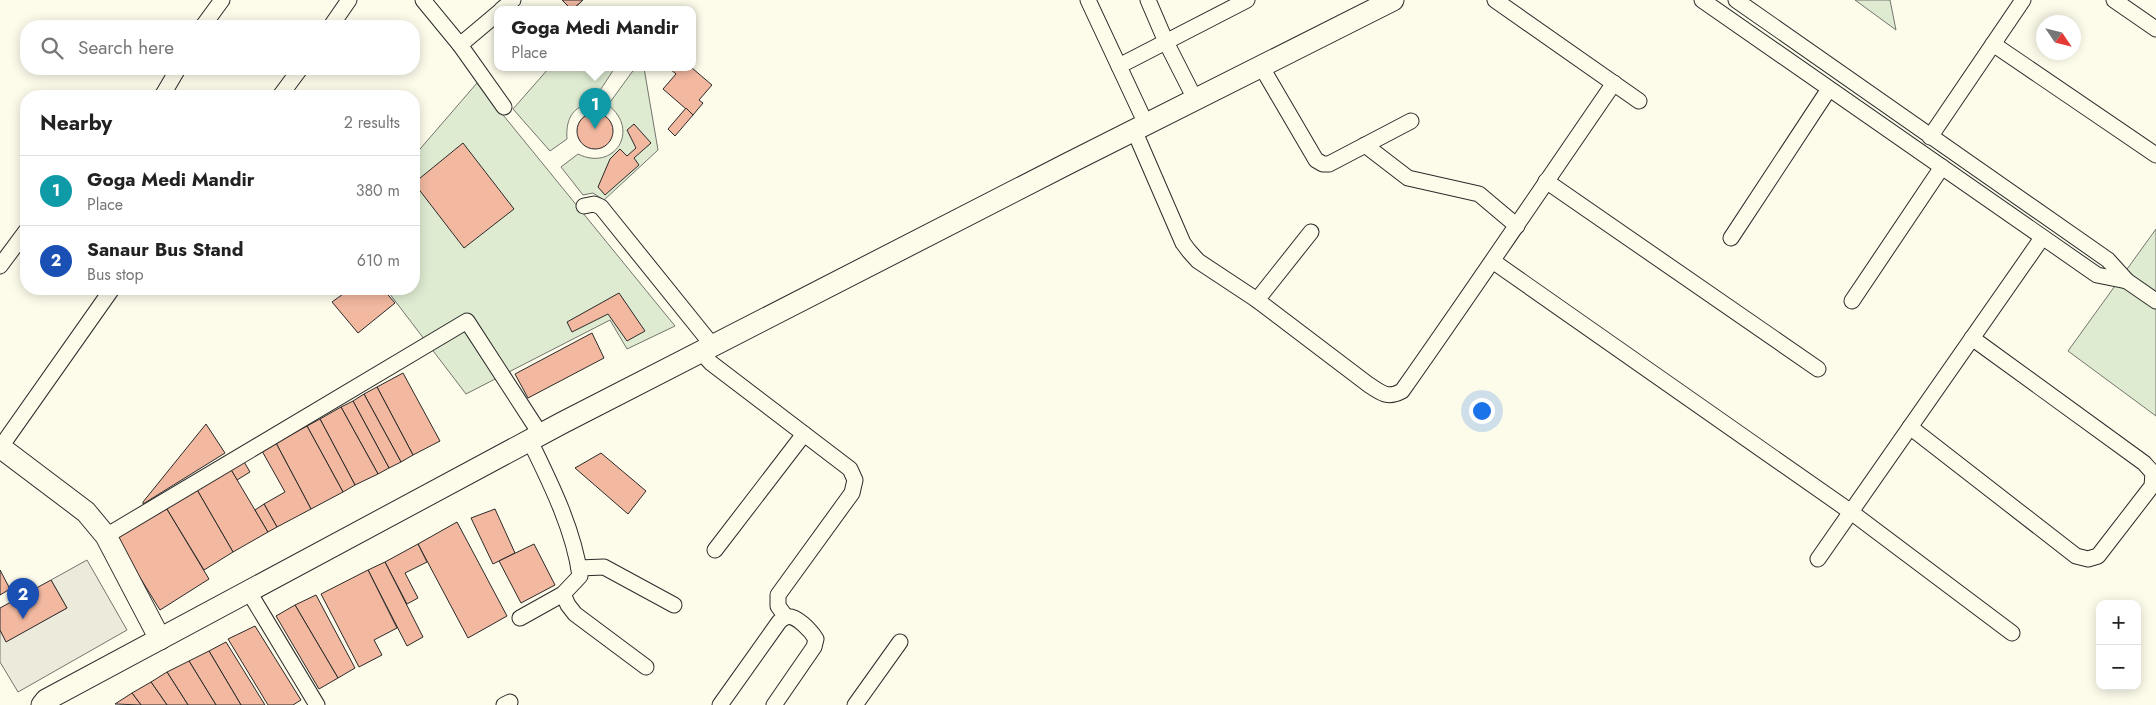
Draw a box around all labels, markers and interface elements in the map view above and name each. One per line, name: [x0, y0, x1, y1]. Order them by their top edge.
popup: [494, 6, 696, 71]
text: Goga Medi Mandir: [511, 14, 679, 41]
north arrow: [2036, 15, 2081, 60]
search box: [20, 20, 420, 75]
icon: search: [38, 34, 66, 62]
text: Search here: [78, 34, 174, 61]
text: Place: [511, 41, 547, 64]
pin: 1: [579, 88, 611, 129]
text: Nearby: [40, 108, 112, 138]
text: 2 results: [344, 111, 400, 134]
text: Goga Medi Mandir: [87, 166, 255, 193]
text: 1: [52, 179, 60, 202]
text: 380 m: [356, 179, 400, 202]
text: Place: [87, 193, 123, 216]
text: Sanaur Bus Stand: [87, 236, 243, 263]
text: 2: [51, 249, 61, 272]
text: 610 m: [357, 249, 400, 272]
text: Bus stop: [87, 263, 144, 286]
your location: [1469, 398, 1495, 424]
pin: 2: [7, 578, 39, 619]
map controls: [2096, 600, 2141, 690]
button: +: [2096, 600, 2141, 645]
button: −: [2096, 645, 2141, 690]

